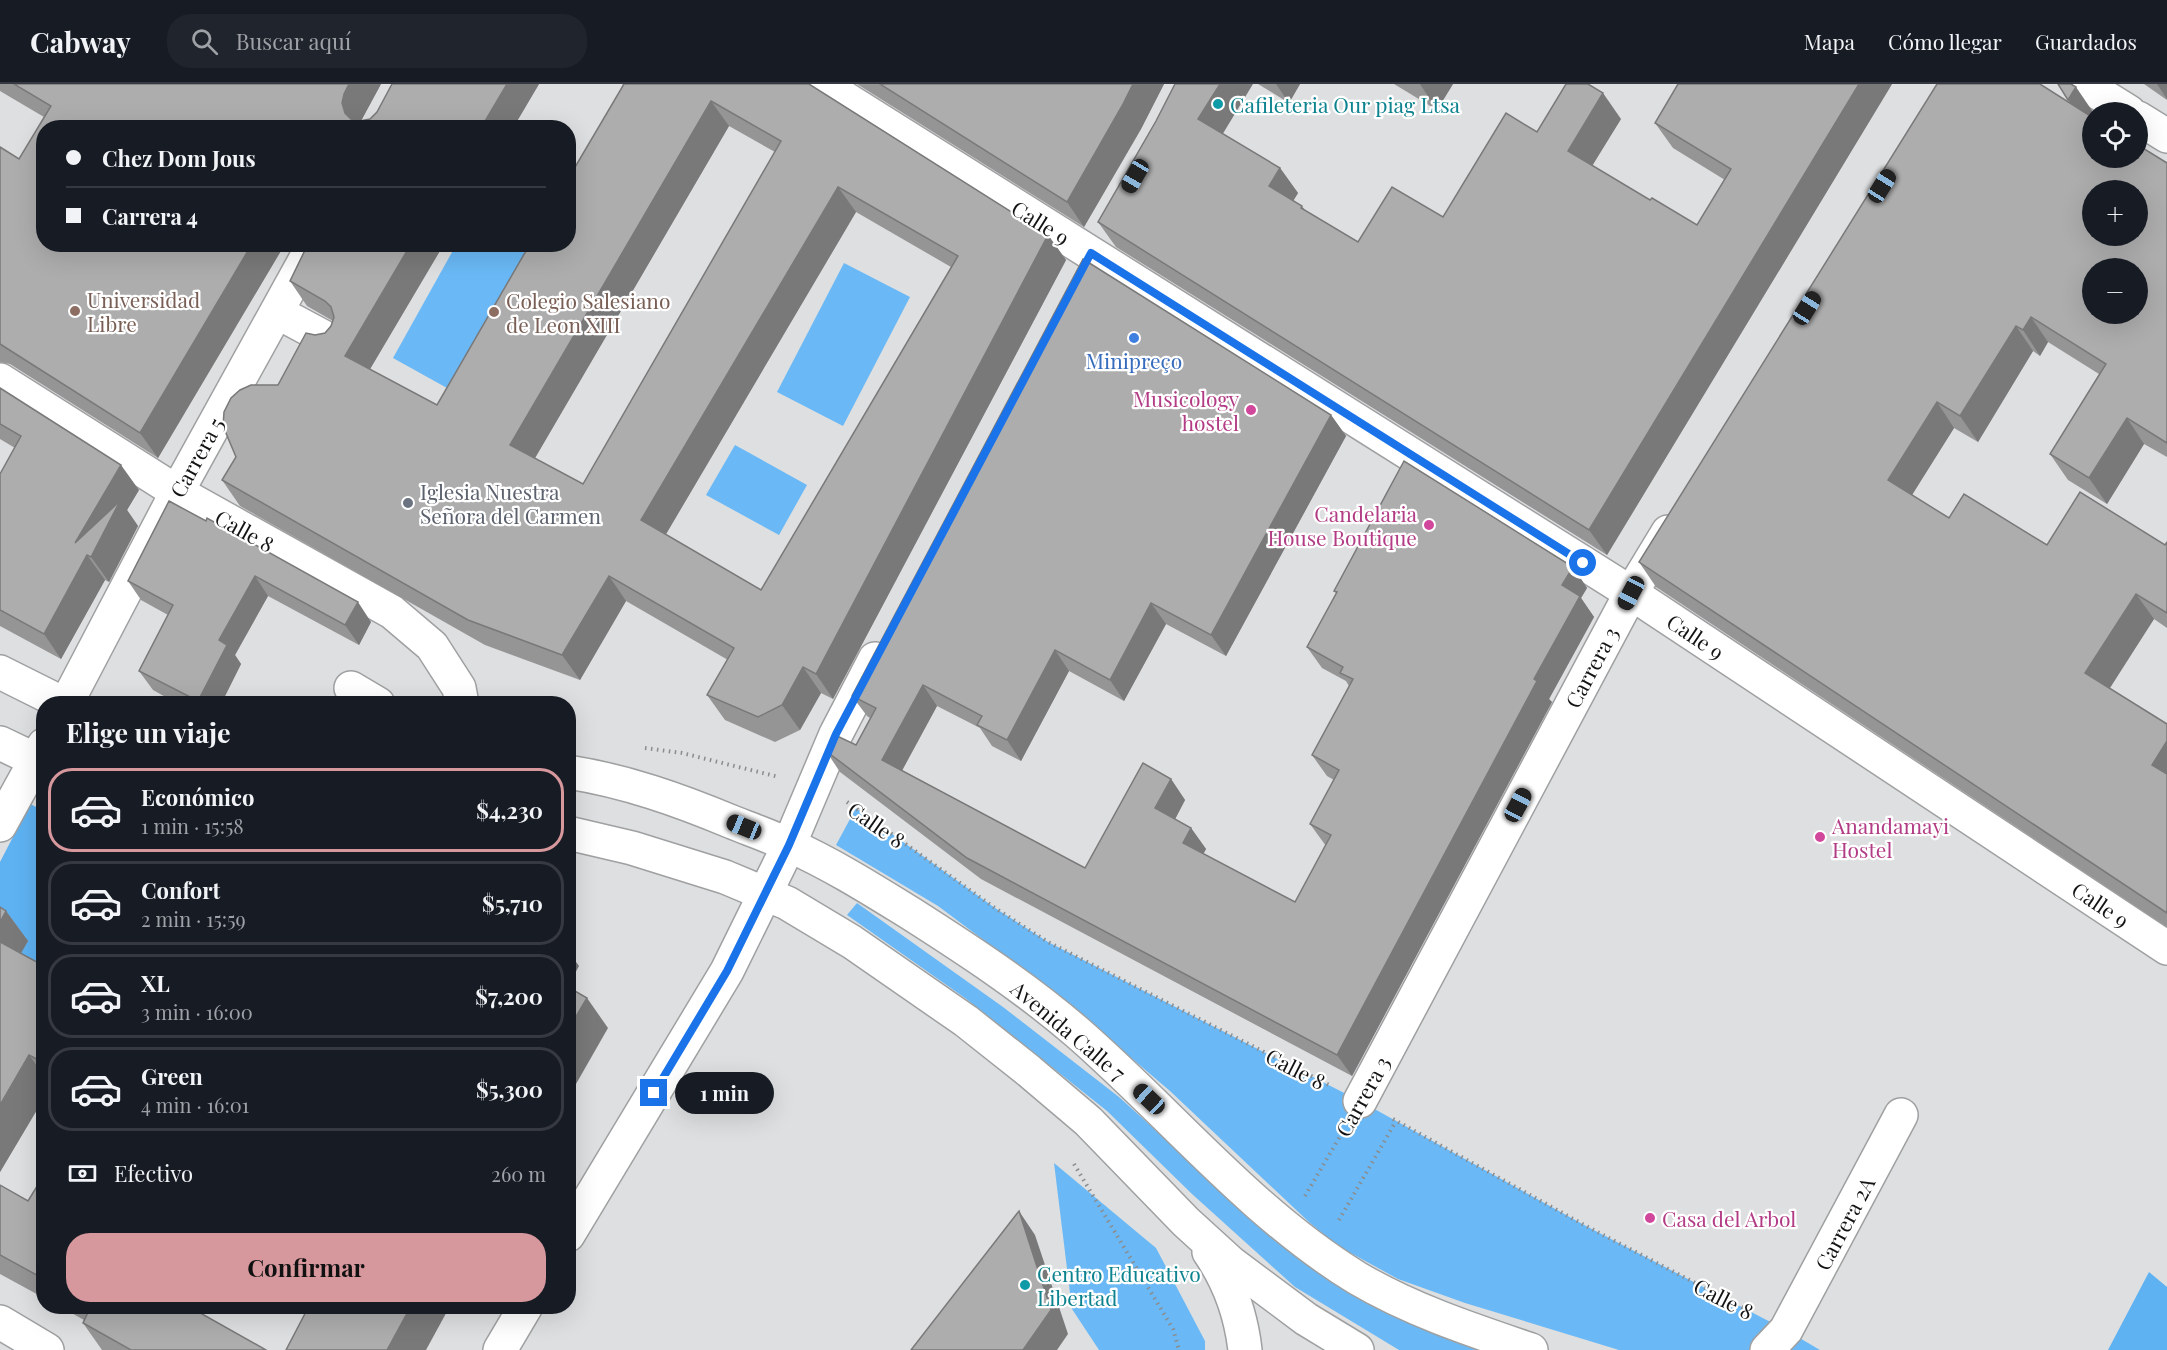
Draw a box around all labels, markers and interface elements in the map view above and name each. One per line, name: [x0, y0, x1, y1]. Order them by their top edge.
search box: [167, 14, 587, 68]
text: Cabway: [30, 23, 131, 60]
icon: search: [188, 25, 221, 58]
text: Buscar aquí: [236, 26, 351, 56]
text: Mapa: [1804, 27, 1855, 55]
text: Cómo llegar: [1888, 27, 2002, 55]
text: Guardados: [2035, 27, 2137, 55]
place label: Cafileteria Our piag Ltsa: [1230, 90, 1461, 118]
marker: Cafileteria Our piag Ltsa: [1211, 97, 1225, 111]
map controls: [2082, 102, 2148, 324]
button: locate: [2082, 102, 2148, 168]
text: Chez Dom Jous: [102, 143, 256, 173]
car: [1118, 156, 1152, 196]
car: [1865, 166, 1899, 206]
button: +: [2082, 180, 2148, 246]
street label: Calle 9: [1007, 193, 1075, 251]
text: Carrera 4: [102, 201, 198, 231]
button: −: [2082, 258, 2148, 324]
place label: Universidad Libre: [87, 285, 200, 337]
place label: Colegio Salesiano de Leon XIII: [506, 286, 670, 338]
car: [1790, 288, 1824, 328]
marker: Universidad Libre: [68, 304, 82, 318]
marker: Colegio Salesiano de Leon XIII: [487, 305, 501, 319]
marker: Minipreço: [1127, 331, 1141, 345]
place label: Minipreço: [1086, 346, 1182, 374]
place label: Musicology hostel: [1133, 384, 1239, 436]
marker: Musicology hostel: [1244, 403, 1258, 417]
street label: Carrera 5: [163, 412, 229, 502]
place label: Iglesia Nuestra Señora del Carmen: [420, 477, 601, 529]
marker: Iglesia Nuestra Señora del Carmen: [401, 496, 415, 510]
place label: Candelaria House Boutique: [1268, 499, 1418, 551]
street label: Calle 8: [210, 502, 280, 558]
marker: Candelaria House Boutique: [1422, 518, 1436, 532]
route start: [1569, 549, 1596, 576]
car: [1615, 573, 1647, 613]
street label: Calle 9: [1662, 607, 1730, 665]
street label: Carrera 3: [1558, 622, 1624, 712]
text: Elige un viaje: [66, 714, 231, 750]
text: Económico: [141, 782, 254, 812]
icon: car: [69, 783, 123, 837]
car: [1502, 785, 1534, 825]
street label: Calle 8: [843, 794, 911, 854]
text: $4,230: [476, 795, 543, 825]
place label: Anandamayi Hostel: [1831, 811, 1949, 863]
text: 1 min · 15:58: [141, 812, 244, 839]
car: [724, 812, 764, 842]
marker: Anandamayi Hostel: [1813, 830, 1827, 844]
text: Confort: [141, 875, 220, 905]
street label: Calle 9: [2067, 875, 2135, 933]
icon: car: [69, 876, 123, 930]
text: $5,710: [482, 888, 543, 918]
text: 2 min · 15:59: [141, 905, 246, 932]
text: XL: [141, 968, 170, 998]
icon: car: [69, 969, 123, 1023]
street label: Avenida Calle 7: [1005, 973, 1132, 1086]
text: $7,200: [475, 981, 543, 1011]
text: 3 min · 16:00: [141, 998, 253, 1025]
street label: Calle 8: [1261, 1041, 1331, 1095]
street label: Carrera 3: [1328, 1051, 1396, 1141]
text: Green: [141, 1061, 203, 1091]
icon: car: [69, 1062, 123, 1116]
callout: 1 min: [675, 1072, 774, 1114]
text: $5,300: [476, 1074, 543, 1104]
route end: [640, 1079, 667, 1106]
text: 1 min: [700, 1079, 749, 1106]
car: [1130, 1080, 1168, 1118]
text: 4 min · 16:01: [141, 1091, 249, 1118]
icon: cash: [66, 1157, 99, 1190]
text: Efectivo: [114, 1158, 193, 1188]
text: 260 m: [491, 1160, 546, 1187]
street label: Carrera 2A: [1808, 1171, 1881, 1275]
place label: Casa del Arbol: [1662, 1204, 1796, 1232]
marker: Casa del Arbol: [1643, 1211, 1657, 1225]
button: Confirmar: [66, 1233, 546, 1302]
place label: Centro Educativo Libertad: [1037, 1259, 1201, 1311]
street label: Calle 8: [1689, 1271, 1759, 1325]
marker: Centro Educativo Libertad: [1018, 1278, 1032, 1292]

